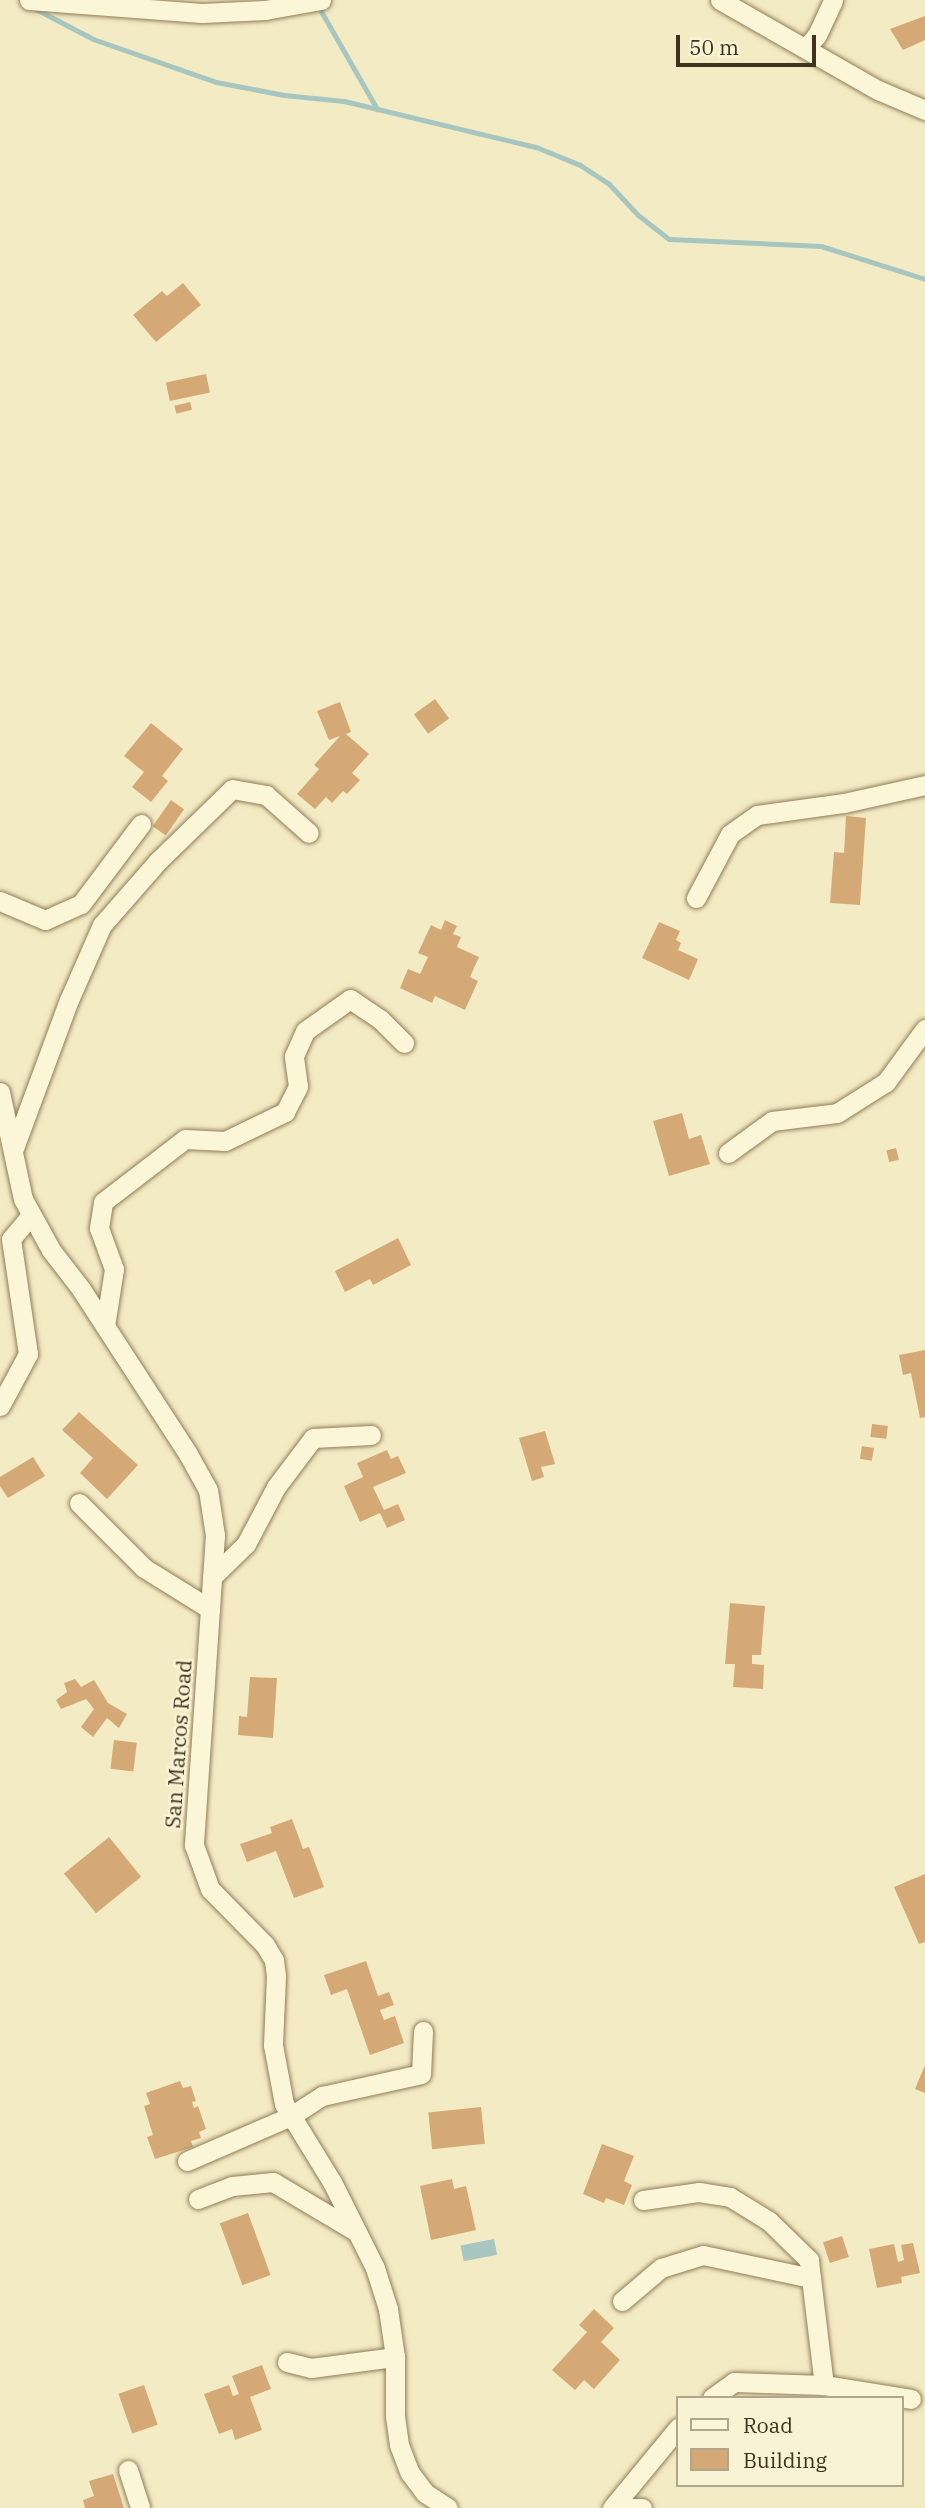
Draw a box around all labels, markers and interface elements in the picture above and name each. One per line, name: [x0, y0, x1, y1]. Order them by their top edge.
scale bar: [680, 21, 820, 65]
text: 50 m: [689, 33, 739, 61]
street label: San Marcos Road: [160, 1659, 196, 1829]
legend: [676, 2396, 904, 2487]
text: Road: [743, 2411, 793, 2439]
text: Building: [743, 2446, 827, 2474]

